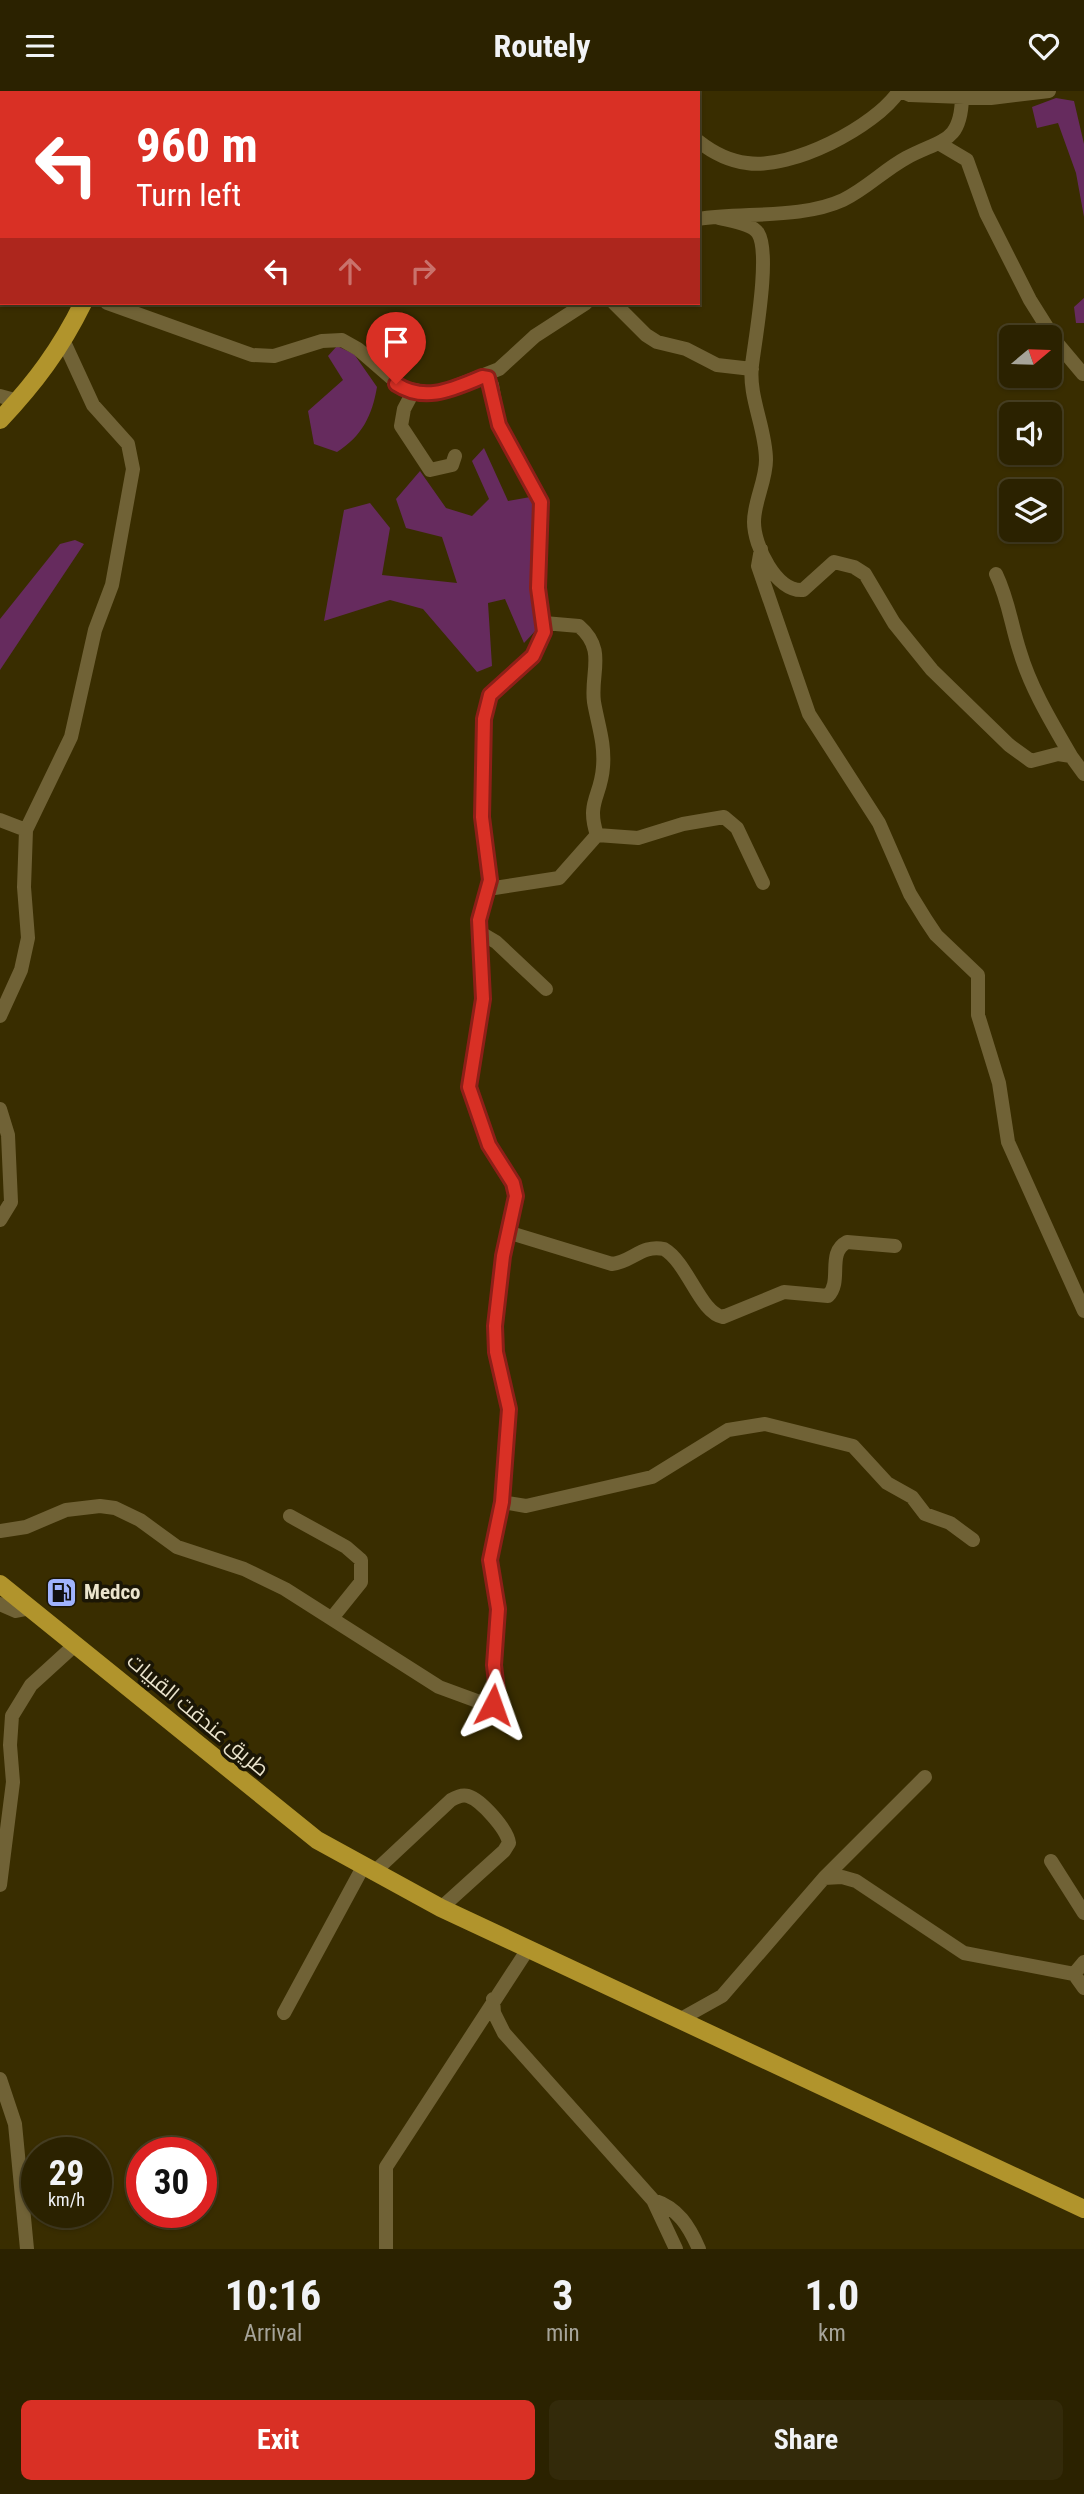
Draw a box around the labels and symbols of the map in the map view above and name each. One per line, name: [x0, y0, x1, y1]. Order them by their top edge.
pin: [366, 312, 426, 384]
north arrow: [999, 325, 1062, 389]
fuel station icon: Medco: [44, 1575, 78, 1609]
place label: Medco: [84, 1580, 141, 1604]
street label: طريق عندقت القبيات: [122, 1649, 274, 1782]
position arrow: [456, 1668, 530, 1742]
speed limit sign: 30: [126, 2137, 217, 2228]

